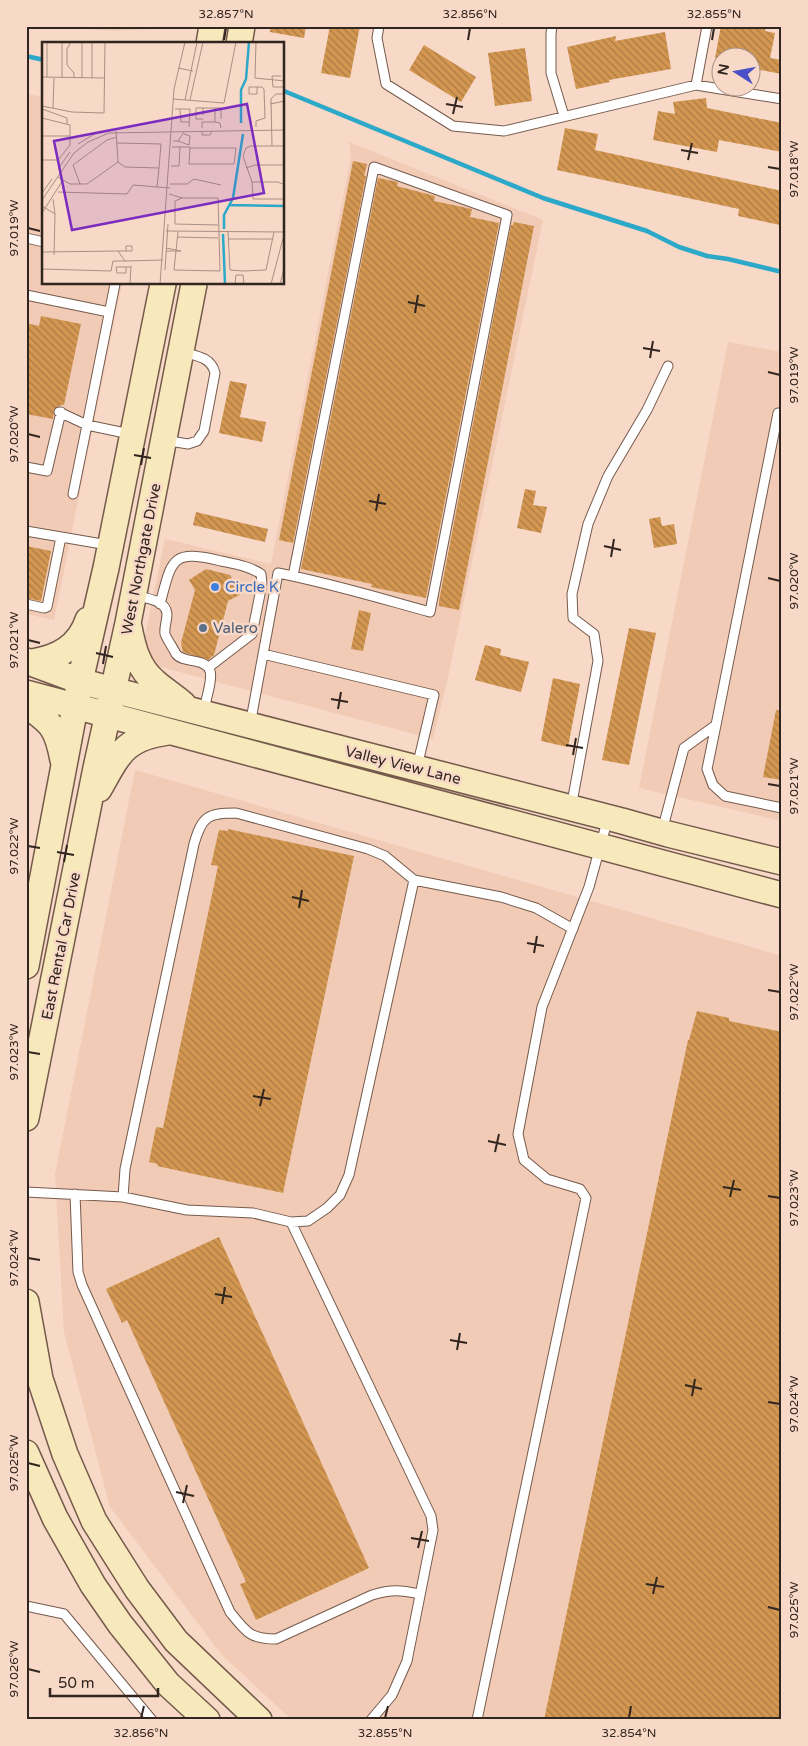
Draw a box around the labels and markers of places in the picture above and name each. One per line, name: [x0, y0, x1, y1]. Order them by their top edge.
place label: Circle K: [225, 578, 279, 596]
marker: Circle K: [209, 581, 221, 593]
place label: Valero: [213, 619, 258, 637]
marker: Valero: [197, 622, 209, 634]

